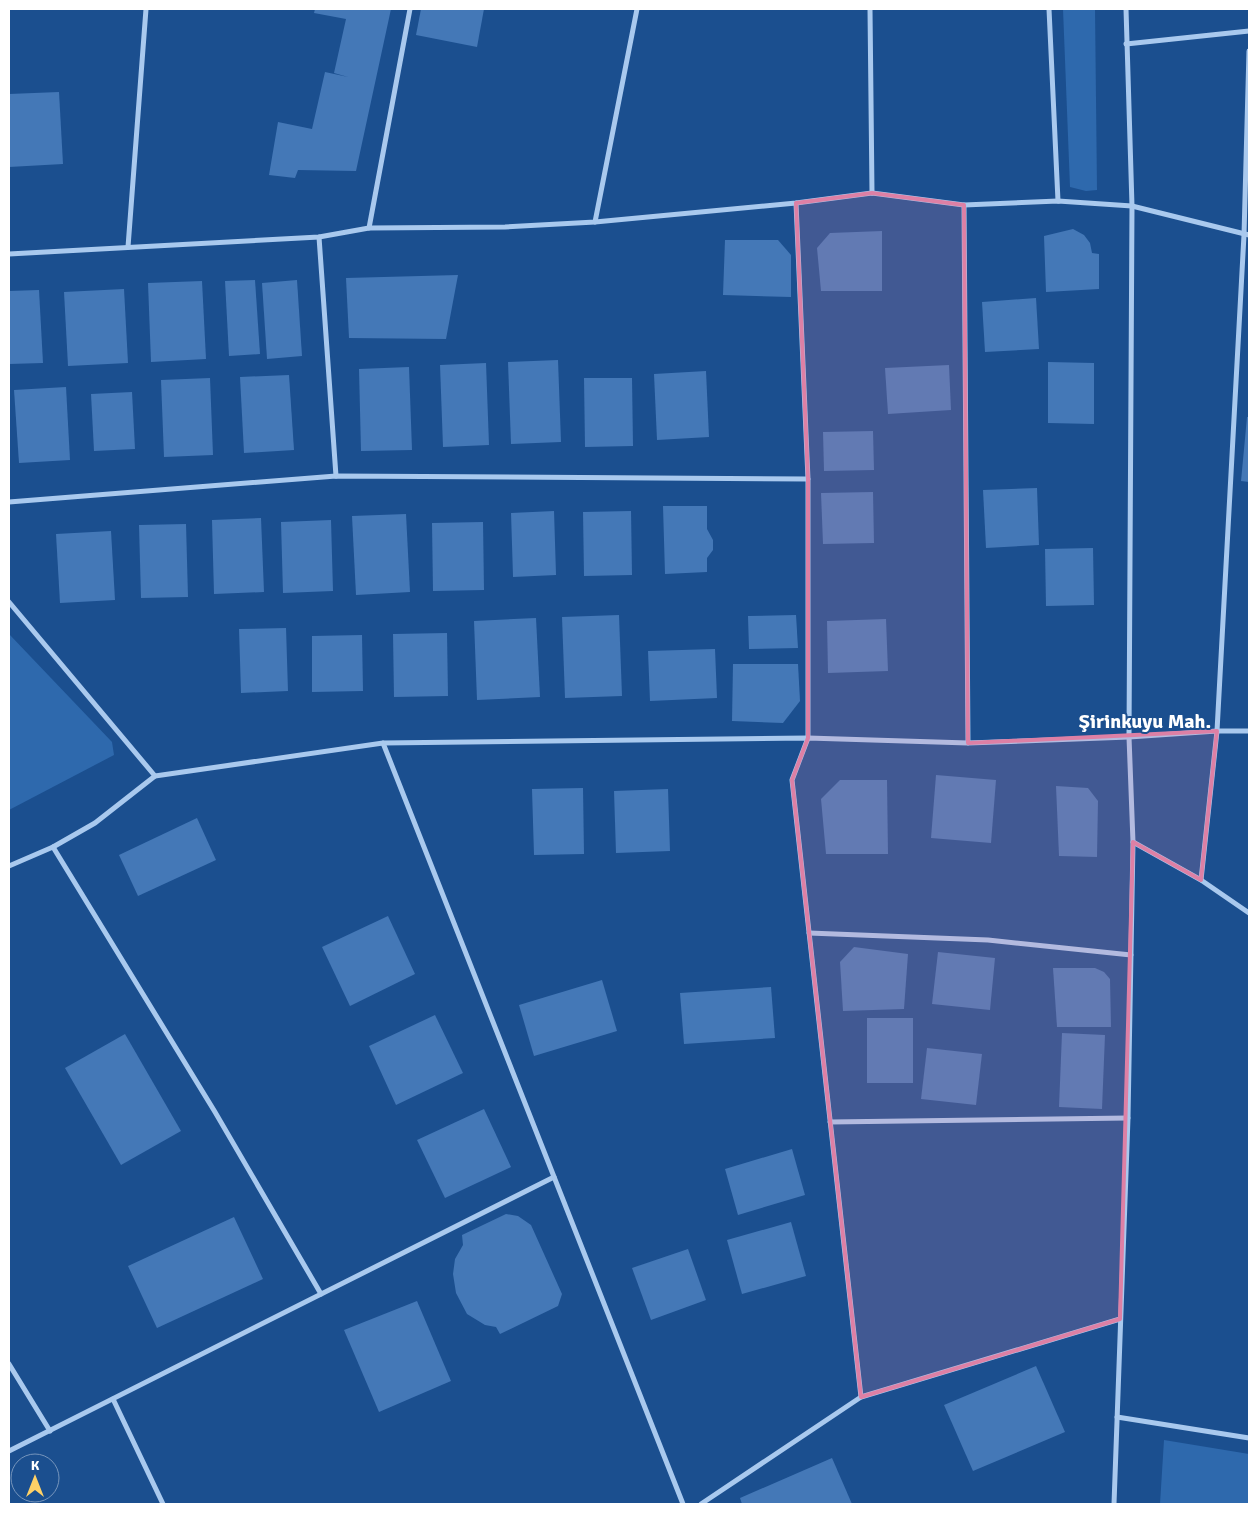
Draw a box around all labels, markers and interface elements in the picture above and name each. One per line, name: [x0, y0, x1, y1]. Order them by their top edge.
district label: Şirinkuyu Mah.: [1079, 709, 1211, 734]
north arrow: [10, 1453, 60, 1503]
text: K: [31, 1457, 40, 1474]

